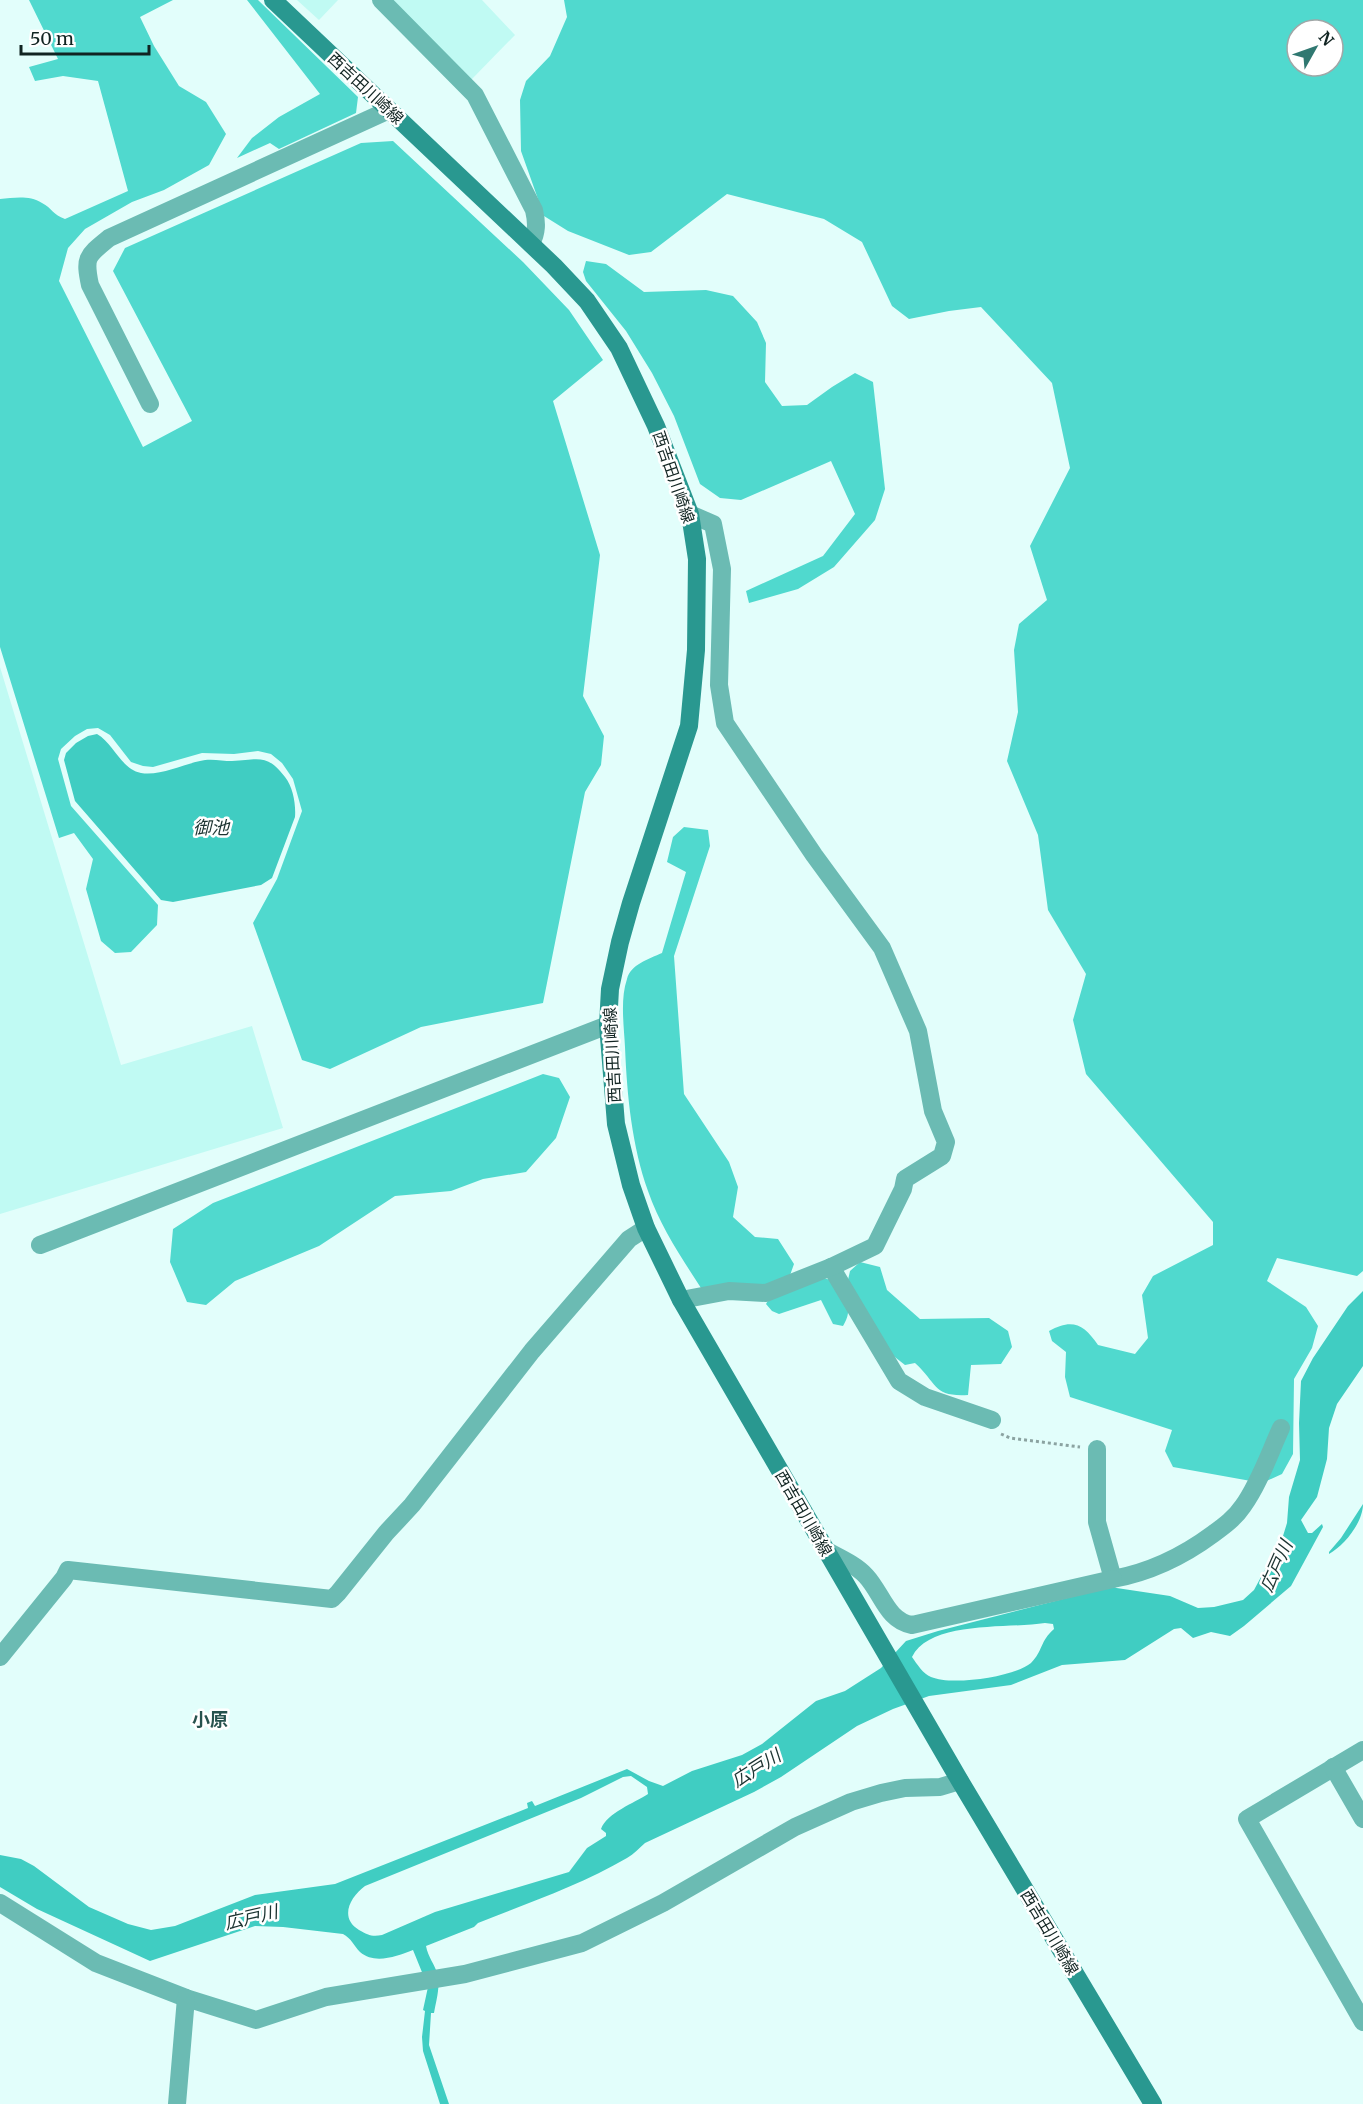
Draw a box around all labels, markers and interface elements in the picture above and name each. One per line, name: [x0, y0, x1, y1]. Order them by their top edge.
scale bar: [21, 18, 148, 56]
north arrow: [1285, 18, 1345, 78]
text: 50 m: [30, 27, 74, 50]
text: N: [1315, 27, 1338, 50]
street label: 西吉田川崎線: [324, 48, 408, 128]
street label: 西吉田川崎線: [649, 428, 699, 526]
water label: 御池: [193, 816, 231, 839]
street label: 西吉田川崎線: [600, 1007, 624, 1103]
street label: 西吉田川崎線: [771, 1466, 837, 1560]
water label: 広戸川: [1255, 1535, 1298, 1595]
district label: 小原: [192, 1708, 228, 1731]
water label: 広戸川: [727, 1743, 787, 1792]
street label: 西吉田川崎線: [1017, 1886, 1083, 1978]
water label: 広戸川: [222, 1899, 282, 1934]

